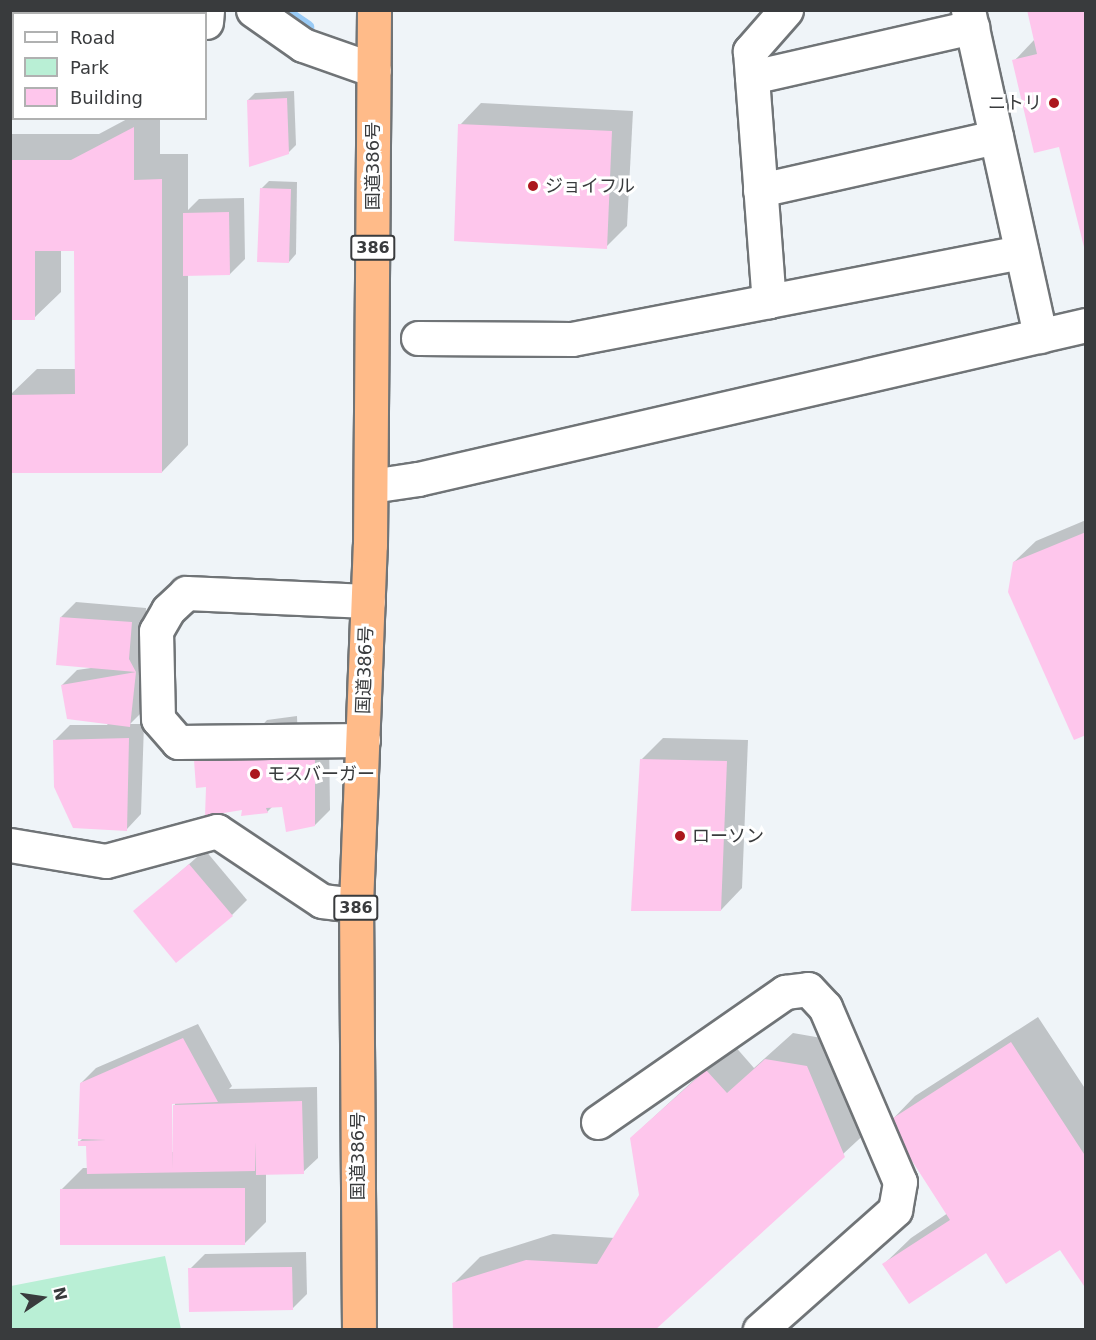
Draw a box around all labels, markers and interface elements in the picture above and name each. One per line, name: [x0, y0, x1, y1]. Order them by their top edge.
legend: [12, 12, 207, 120]
text: Road: [70, 27, 115, 48]
text: Park: [70, 57, 109, 78]
text: Building: [70, 87, 143, 108]
place label: ニトリ: [988, 92, 1042, 114]
marker: ニトリ: [1047, 96, 1061, 110]
street label: 国道386号: [362, 122, 384, 210]
place label: ジョイフル: [545, 175, 635, 197]
marker: ジョイフル: [526, 179, 540, 193]
road number: 386: [349, 235, 397, 261]
street label: 国道386号: [353, 625, 377, 715]
place label: モスバーガー: [267, 763, 375, 785]
marker: モスバーガー: [248, 767, 262, 781]
place label: ローソン: [692, 825, 764, 847]
marker: ローソン: [673, 829, 687, 843]
road number: 386: [332, 895, 380, 921]
street label: 国道386号: [347, 1112, 369, 1200]
north arrow: [12, 1268, 72, 1328]
text: N: [49, 1285, 71, 1302]

